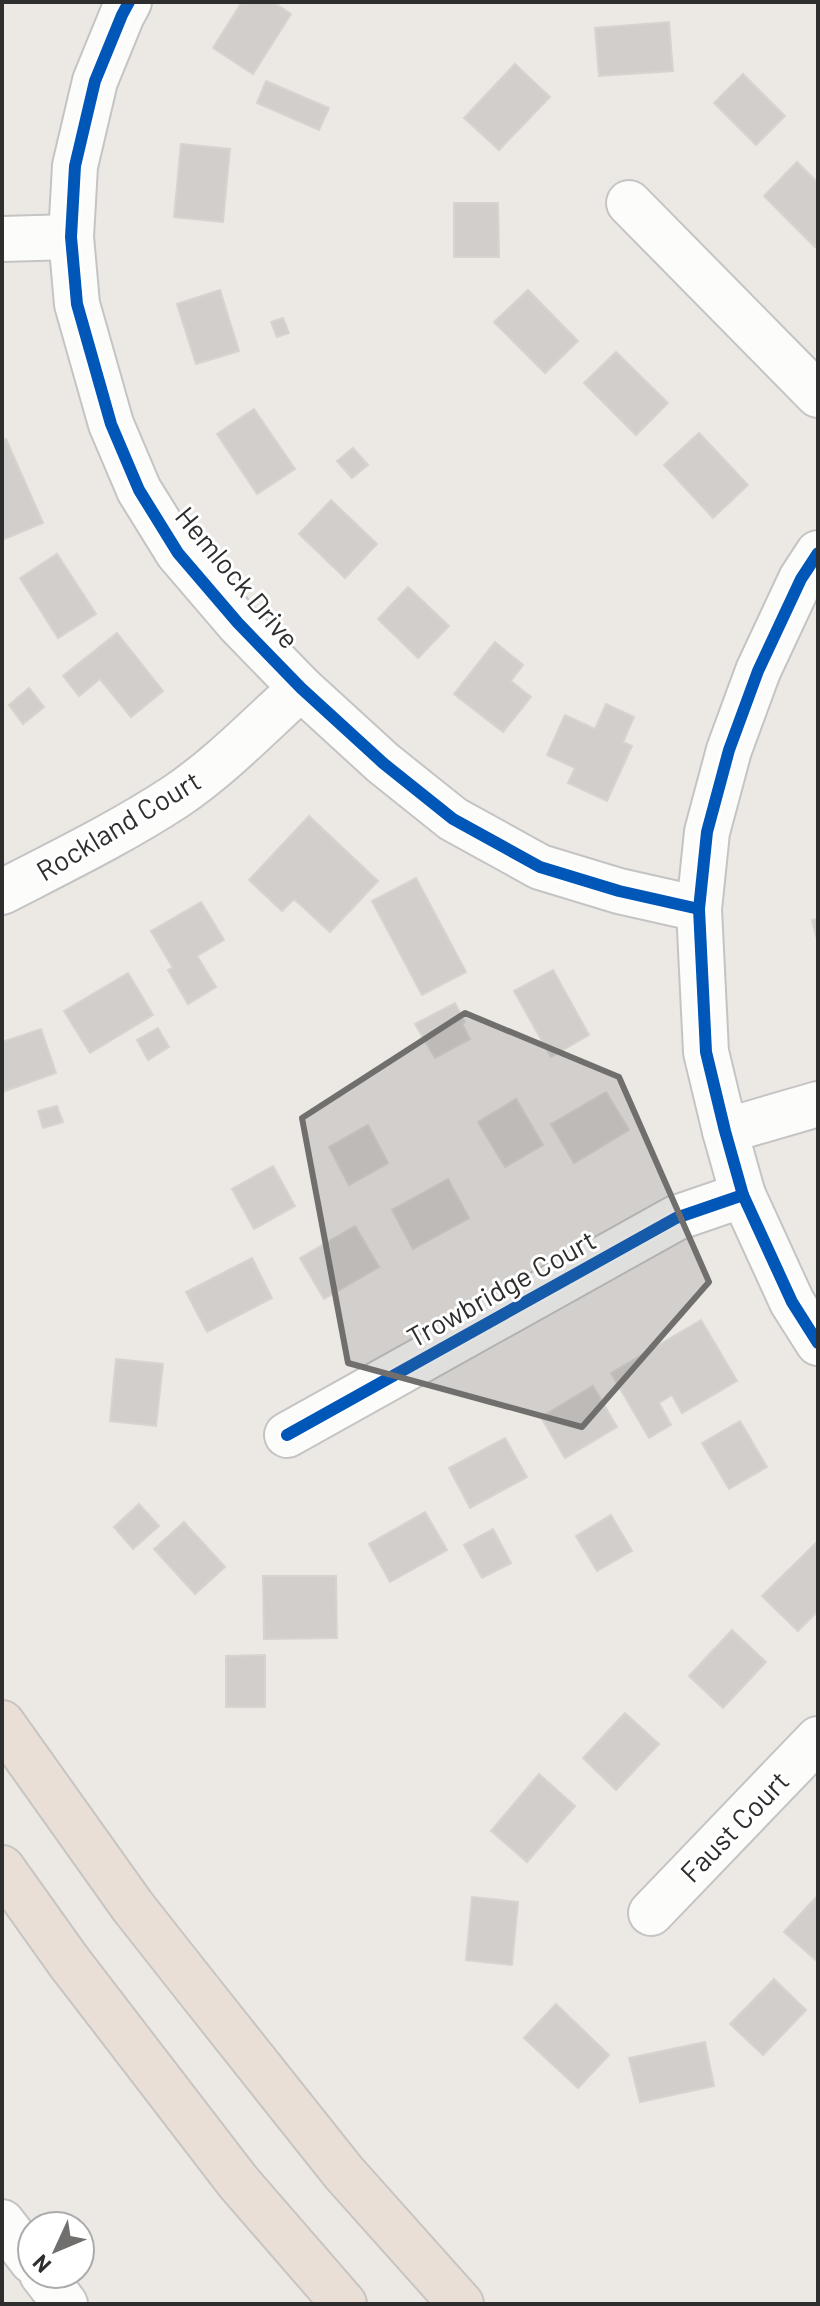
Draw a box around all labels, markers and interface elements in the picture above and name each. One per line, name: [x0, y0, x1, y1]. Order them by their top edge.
street label: Hemlock Drive: [169, 499, 307, 655]
street label: Rockland Court: [30, 763, 206, 887]
street label: Trowbridge Court: [401, 1222, 601, 1354]
street label: Faust Court: [673, 1763, 795, 1889]
north arrow: [16, 2210, 96, 2290]
text: N: [26, 2250, 55, 2279]

